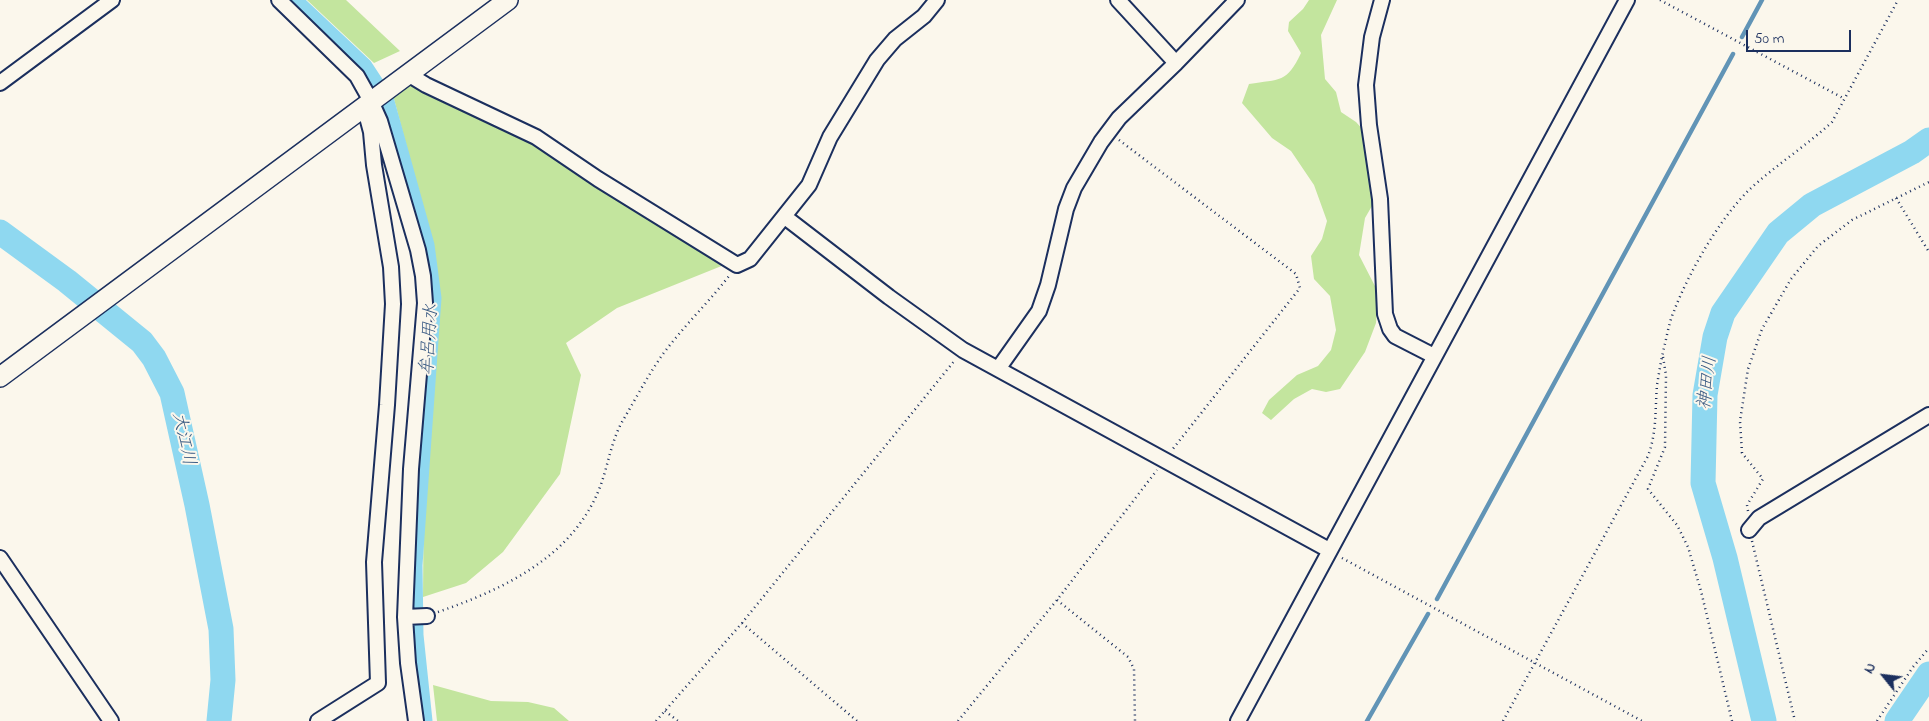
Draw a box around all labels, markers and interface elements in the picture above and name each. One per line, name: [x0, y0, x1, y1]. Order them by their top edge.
scale bar: [1749, 20, 1854, 52]
text: 50 m: [1754, 28, 1784, 50]
water label: 牟呂用水: [418, 303, 444, 377]
water label: 神田川: [1695, 355, 1723, 411]
water label: 大江川: [166, 410, 198, 468]
north arrow: [1859, 651, 1909, 701]
text: N: [1859, 659, 1882, 678]

